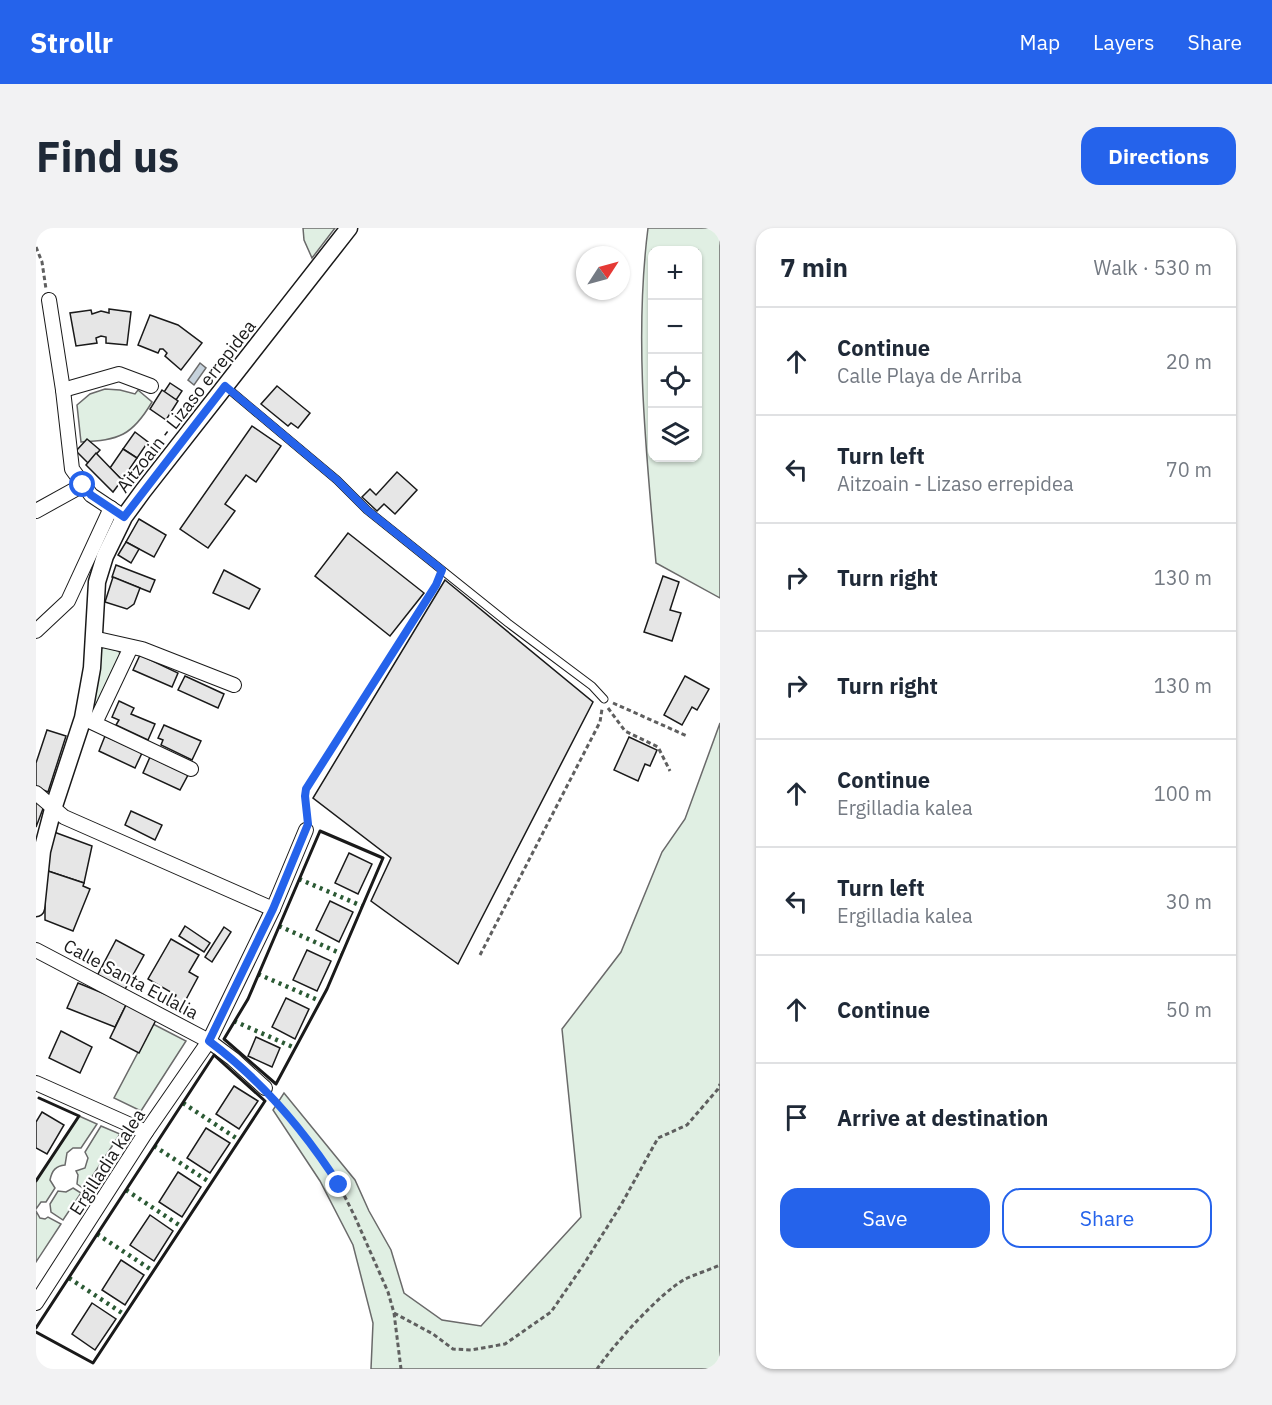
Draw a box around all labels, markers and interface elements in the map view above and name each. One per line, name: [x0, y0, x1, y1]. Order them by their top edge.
text: Strollr: [30, 24, 113, 61]
text: Map: [1020, 28, 1060, 56]
text: Layers: [1093, 28, 1155, 56]
text: Share: [1188, 28, 1242, 56]
button: Directions: [1081, 127, 1236, 185]
text: Find us: [36, 129, 179, 184]
north arrow: [576, 246, 630, 300]
map controls: [648, 246, 702, 462]
button: +: [648, 246, 702, 300]
text: 7 min: [780, 250, 848, 284]
text: Walk · 530 m: [1094, 254, 1212, 281]
button: −: [648, 300, 702, 354]
street label: Aitzoain - Lizaso errepidea: [111, 315, 261, 497]
text: Continue: [837, 333, 930, 362]
icon: ahead: [780, 345, 813, 378]
text: 20 m: [1166, 348, 1212, 375]
button: locate: [648, 354, 702, 408]
text: Calle Playa de Arriba: [837, 362, 1022, 389]
button: layers: [648, 408, 702, 462]
text: Turn left: [837, 441, 925, 470]
icon: left: [780, 453, 813, 486]
text: 70 m: [1166, 456, 1212, 483]
text: Aitzoain - Lizaso errepidea: [837, 470, 1074, 497]
route start: [69, 471, 95, 497]
icon: right: [780, 561, 813, 594]
text: Turn right: [837, 563, 938, 592]
text: 130 m: [1154, 564, 1212, 591]
icon: right: [780, 669, 813, 702]
text: Turn right: [837, 671, 938, 700]
text: 130 m: [1154, 672, 1212, 699]
text: Continue: [837, 765, 930, 794]
icon: ahead: [780, 777, 813, 810]
text: 100 m: [1154, 780, 1212, 807]
text: Ergilladia kalea: [837, 794, 973, 821]
text: Turn left: [837, 873, 925, 902]
icon: left: [780, 885, 813, 918]
text: 30 m: [1166, 888, 1212, 915]
text: Ergilladia kalea: [837, 902, 973, 929]
street label: Calle Santa Eulalia: [60, 934, 203, 1024]
icon: ahead: [780, 993, 813, 1026]
text: Continue: [837, 995, 930, 1024]
text: 50 m: [1166, 996, 1212, 1023]
icon: arrive: [780, 1101, 813, 1134]
text: Arrive at destination: [837, 1103, 1048, 1132]
street label: Ergilladia kalea: [64, 1104, 150, 1220]
route end: [325, 1171, 351, 1197]
button: Save: [780, 1188, 990, 1248]
button: Share: [1002, 1188, 1212, 1248]

